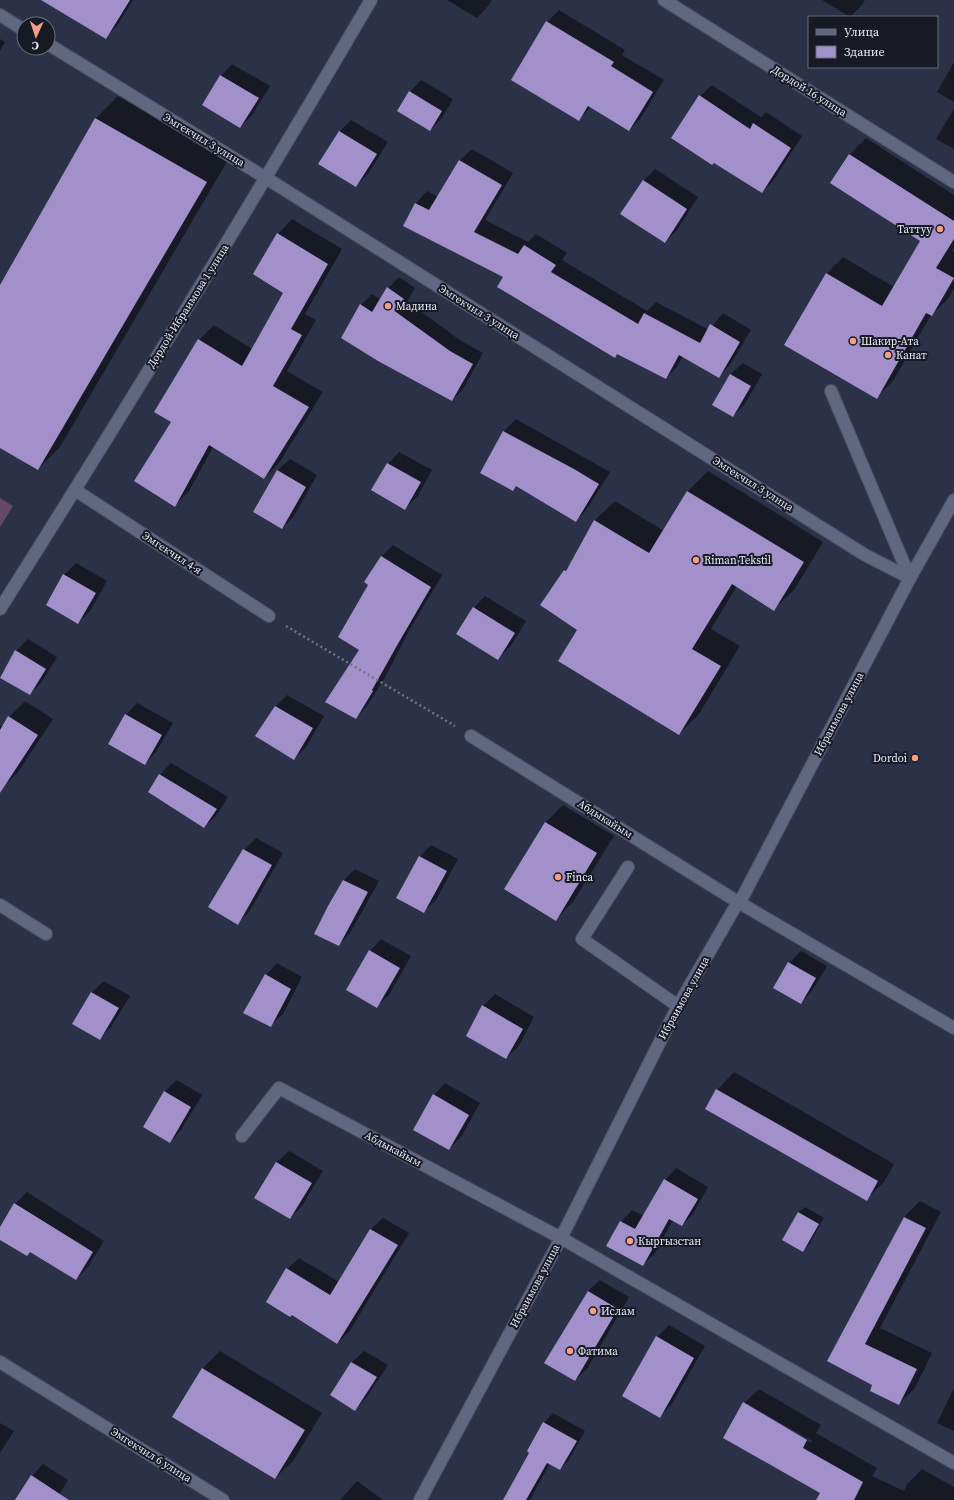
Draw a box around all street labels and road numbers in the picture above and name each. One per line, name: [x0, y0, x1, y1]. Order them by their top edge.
street label: Дордой 16 улица: [769, 62, 850, 120]
street label: Эмгекчил 3 улица: [160, 110, 248, 170]
street label: Дордой-Ибраимова 1 улица: [144, 241, 232, 371]
street label: Эмгекчил 3 улица: [436, 281, 523, 343]
street label: Эмгекчил 3 улица: [710, 453, 797, 515]
street label: Эмгекчил 4-я: [139, 528, 205, 578]
street label: Ибраимова улица: [811, 669, 868, 758]
street label: Абдыкайым: [575, 796, 635, 842]
street label: Ибраимова улица: [655, 954, 713, 1042]
street label: Абдыкайым: [362, 1128, 424, 1170]
street label: Ибраимова улица: [507, 1241, 564, 1330]
street label: Эмгекчил 6 улица: [108, 1424, 195, 1486]

